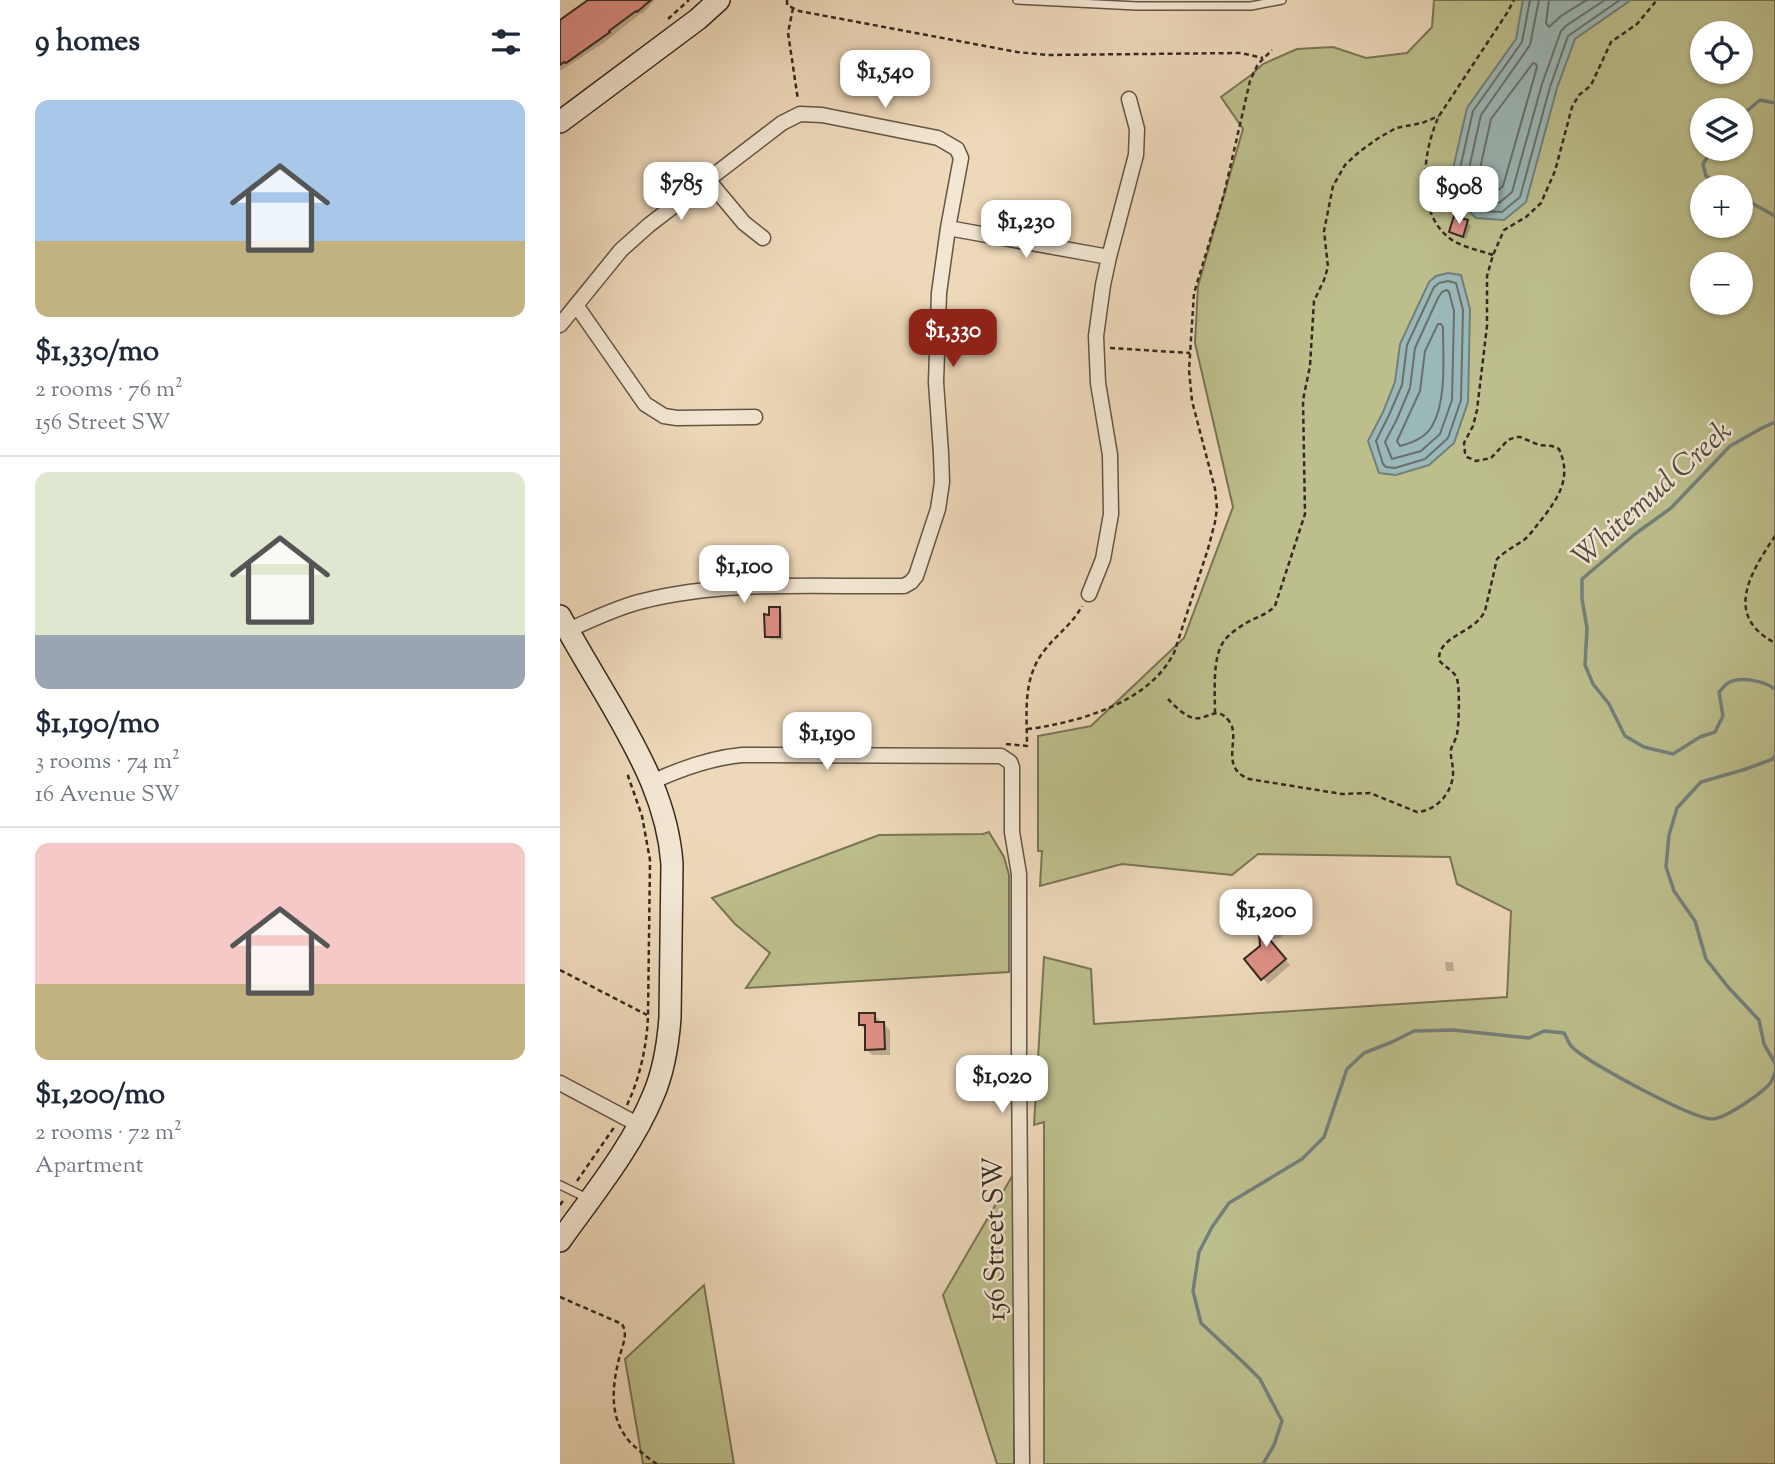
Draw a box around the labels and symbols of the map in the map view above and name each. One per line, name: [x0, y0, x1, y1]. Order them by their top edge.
pin: $1,540: [828, 50, 942, 110]
pin: $785: [640, 162, 722, 222]
pin: $908: [1418, 166, 1500, 226]
pin: $1,230: [969, 201, 1083, 260]
pin: $1,330: [896, 310, 1010, 369]
water label: Whitemud Creek: [1564, 411, 1742, 579]
pin: $1,100: [687, 546, 801, 605]
pin: $1,190: [770, 712, 884, 772]
pin: $1,200: [1209, 890, 1323, 949]
pin: $1,020: [945, 1056, 1059, 1115]
street label: 156 Street SW: [975, 1156, 1017, 1322]

